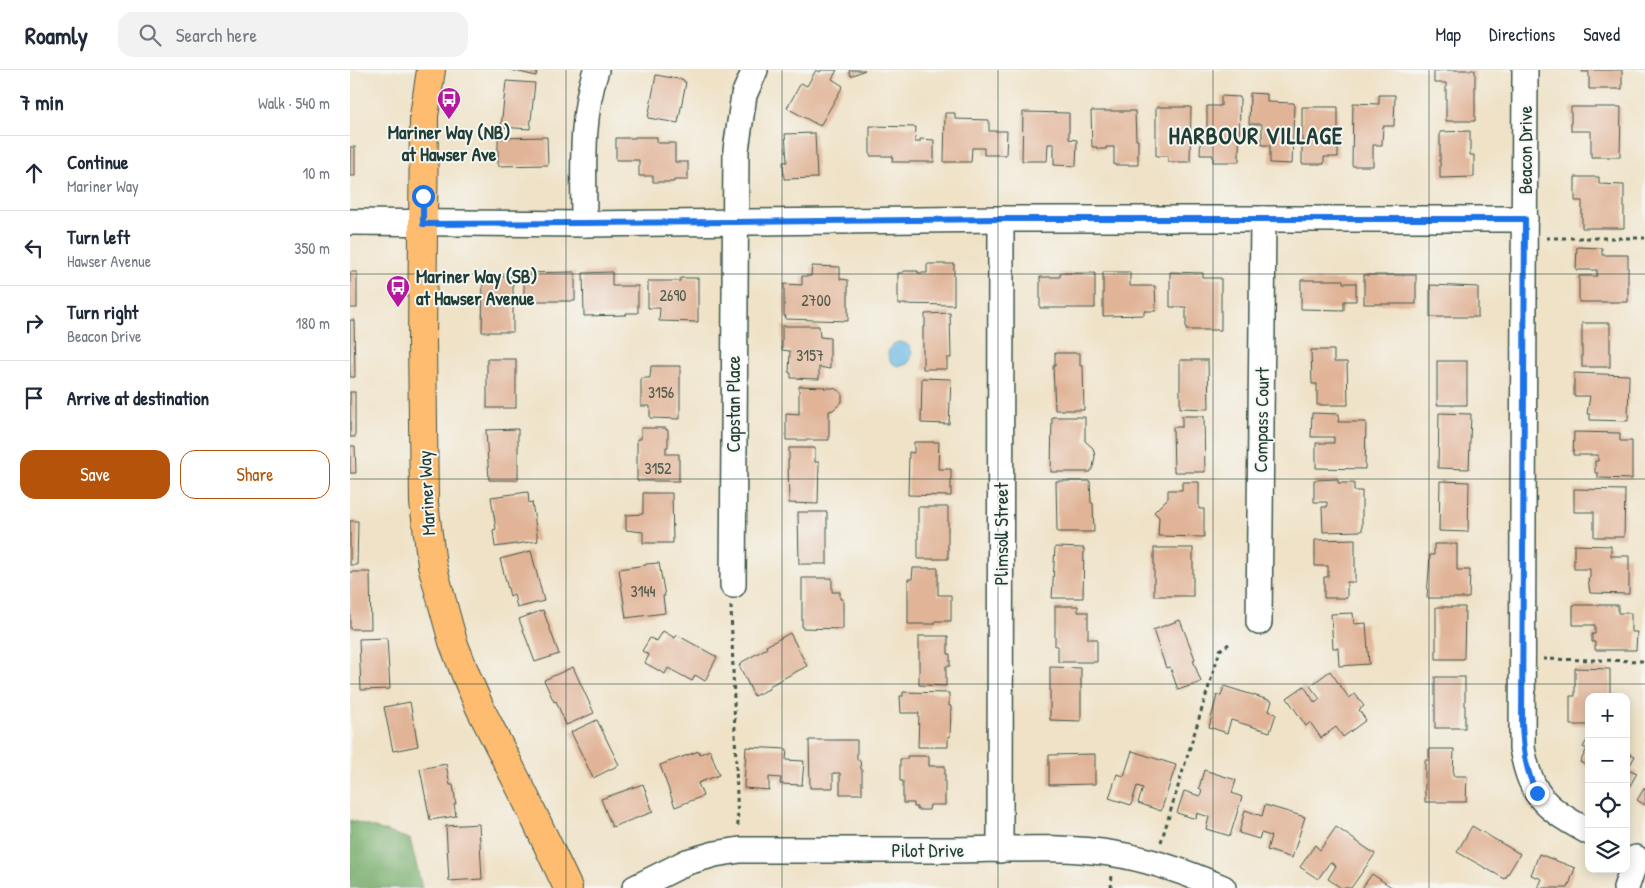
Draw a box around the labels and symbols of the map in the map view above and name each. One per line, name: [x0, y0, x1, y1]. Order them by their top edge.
bus stop icon: Mariner Way (NB) at Hawser Ave: [436, 86, 462, 120]
street label: Beacon Drive: [1512, 105, 1538, 194]
place label: Mariner Way (NB) at Hawser Ave: [388, 119, 510, 167]
district label: HARBOUR VILLAGE: [1169, 119, 1343, 151]
route start: [412, 185, 435, 208]
place label: Mariner Way (SB) at Hawser Avenue: [416, 263, 537, 311]
bus stop icon: Mariner Way (SB) at Hawser Avenue: [385, 274, 411, 308]
house number: 2690: [660, 284, 686, 306]
house number: 2700: [801, 289, 831, 311]
house number: 3157: [796, 344, 824, 366]
street label: Capstan Place: [720, 355, 746, 452]
street label: Compass Court: [1247, 367, 1275, 473]
house number: 3156: [648, 381, 674, 403]
street label: Mariner Way: [411, 450, 441, 536]
house number: 3152: [644, 457, 672, 479]
street label: Plimsoll Street: [988, 482, 1014, 586]
house number: 3144: [631, 580, 655, 602]
route end: [1526, 782, 1549, 805]
street label: Pilot Drive: [892, 837, 965, 863]

